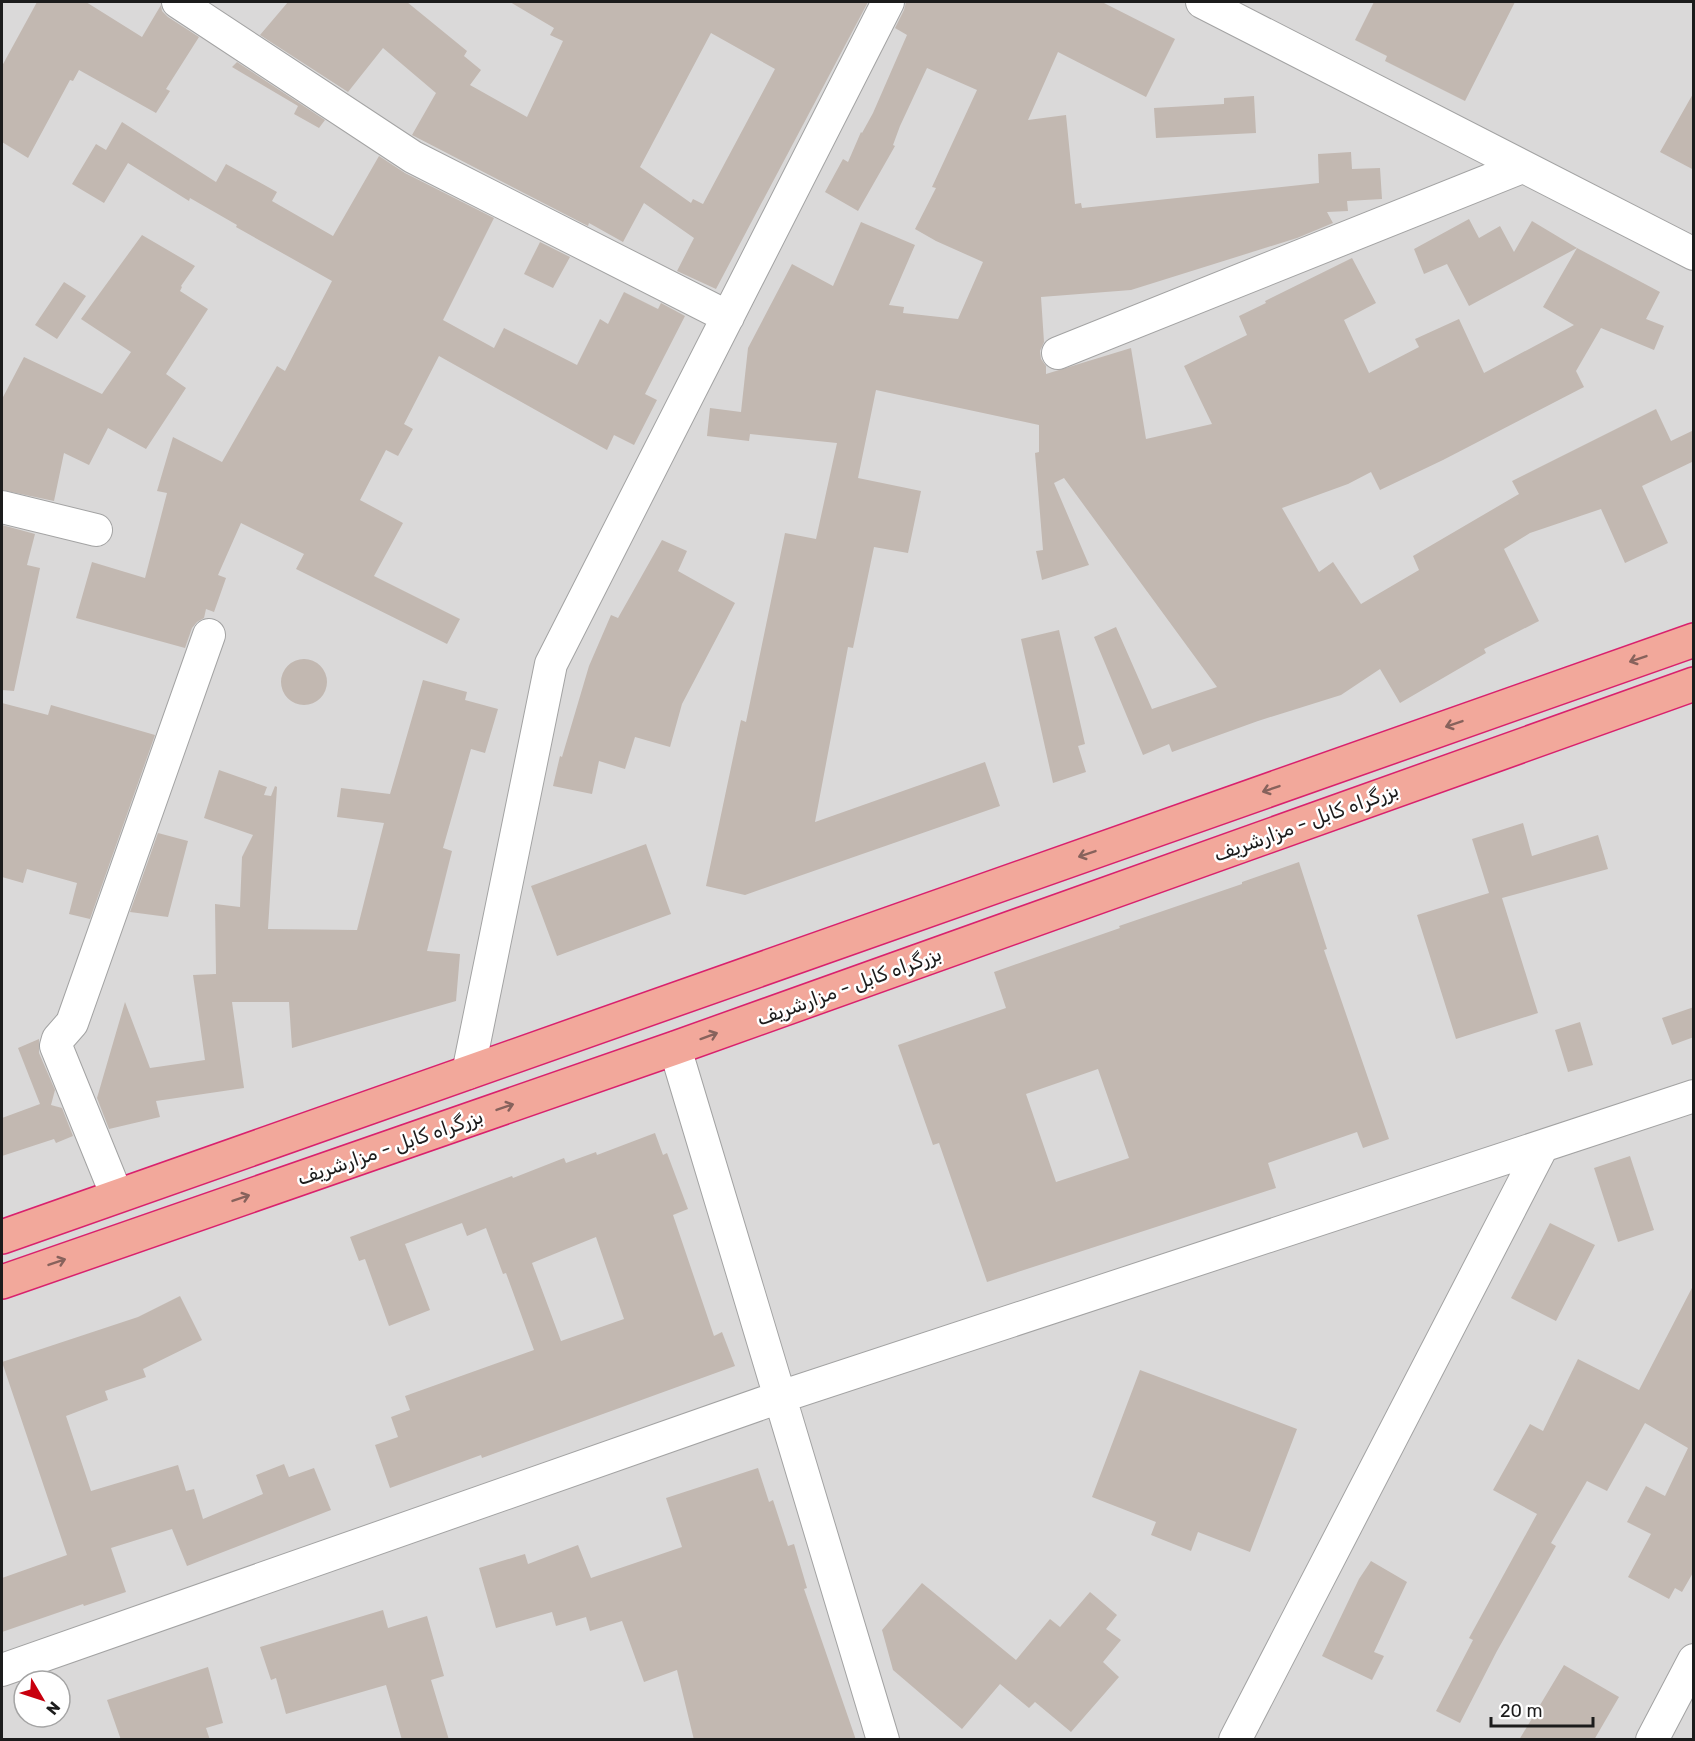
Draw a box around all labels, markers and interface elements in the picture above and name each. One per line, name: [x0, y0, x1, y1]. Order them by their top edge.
one-way arrow: [1629, 655, 1648, 666]
one-way arrow: [1446, 720, 1464, 731]
street label: بزرگراه کابل - مزارشریف: [1210, 777, 1402, 867]
one-way arrow: [1262, 785, 1281, 796]
one-way arrow: [1078, 850, 1097, 861]
street label: بزرگراه کابل - مزارشریف: [753, 941, 945, 1031]
one-way arrow: [699, 1029, 717, 1040]
one-way arrow: [495, 1101, 514, 1112]
street label: بزرگراه کابل - مزارشریف: [294, 1104, 486, 1190]
one-way arrow: [231, 1192, 250, 1203]
one-way arrow: [47, 1256, 66, 1267]
north arrow: [12, 1669, 72, 1729]
scale bar: [1491, 1690, 1593, 1728]
text: N: [42, 1698, 64, 1719]
text: 20 m: [1500, 1700, 1542, 1722]

